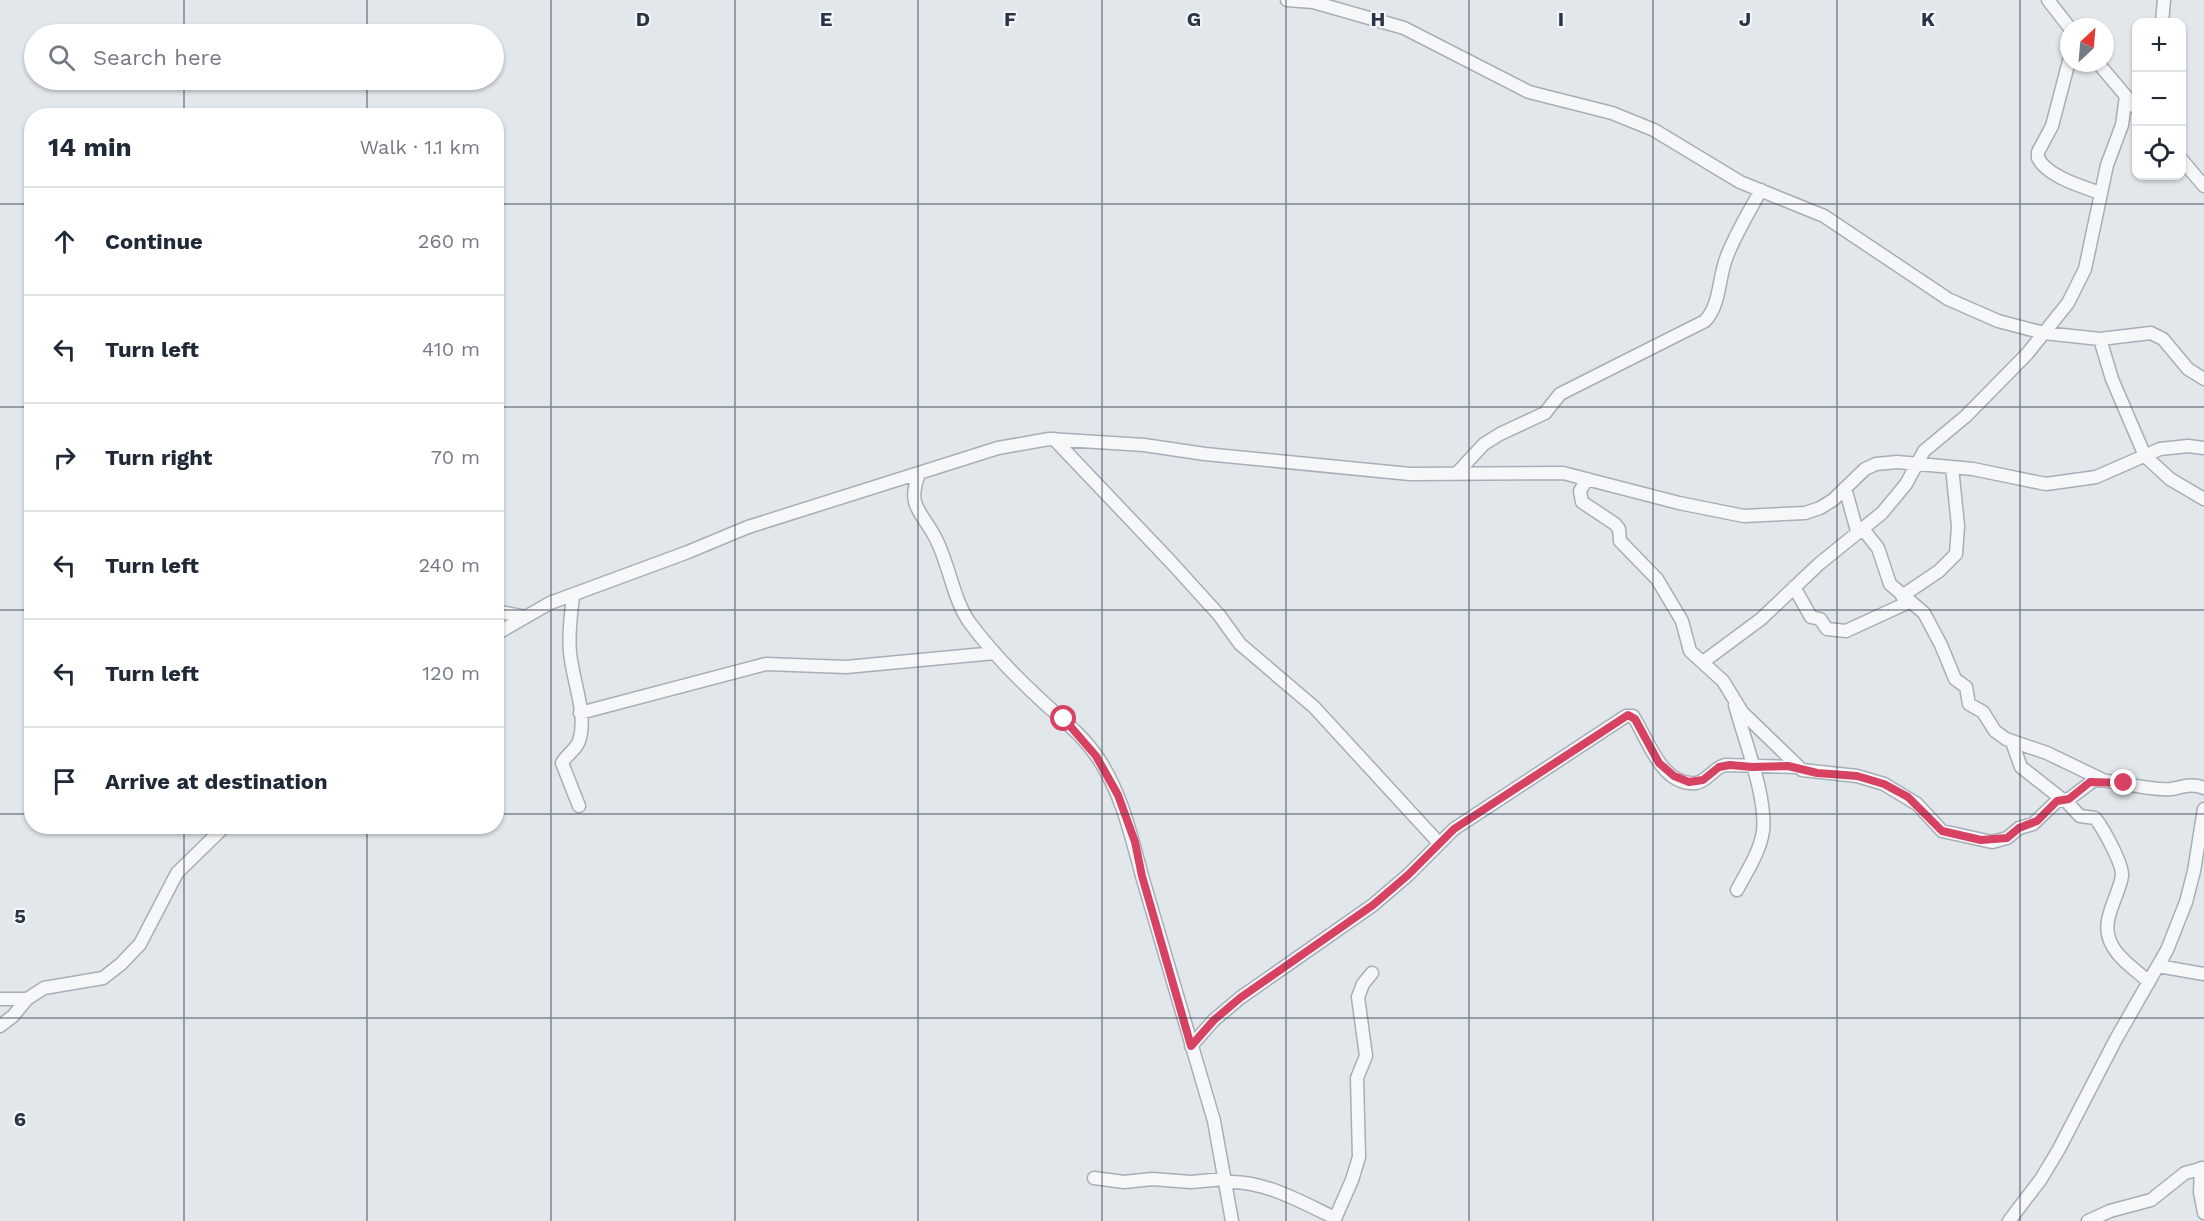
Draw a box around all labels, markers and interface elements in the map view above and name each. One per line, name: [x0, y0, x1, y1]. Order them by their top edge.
text: D: [636, 7, 650, 31]
text: E: [820, 7, 832, 31]
text: F: [1004, 7, 1016, 31]
text: G: [1187, 7, 1201, 31]
text: H: [1371, 7, 1385, 31]
text: I: [1558, 7, 1564, 31]
text: J: [1739, 7, 1751, 31]
text: K: [1921, 7, 1935, 31]
north arrow: [2060, 18, 2114, 72]
map controls: [2132, 18, 2186, 180]
button: +: [2132, 18, 2186, 72]
search box: [24, 24, 504, 90]
icon: search: [45, 41, 78, 74]
text: Search here: [93, 45, 222, 70]
button: −: [2132, 72, 2186, 126]
button: locate: [2132, 126, 2186, 180]
text: 14 min: [48, 132, 132, 162]
text: Walk · 1.1 km: [360, 135, 480, 159]
icon: ahead: [48, 225, 81, 258]
text: Continue: [105, 229, 203, 254]
text: 260 m: [418, 229, 480, 253]
icon: left: [48, 333, 81, 366]
text: Turn left: [105, 337, 199, 362]
text: 410 m: [422, 337, 480, 361]
icon: right: [48, 441, 81, 474]
text: Turn right: [105, 445, 212, 470]
text: 70 m: [431, 445, 480, 469]
icon: left: [48, 549, 81, 582]
text: Turn left: [105, 553, 199, 578]
text: 240 m: [418, 553, 480, 577]
icon: left: [48, 657, 81, 690]
text: Turn left: [105, 661, 199, 686]
text: 120 m: [422, 661, 480, 685]
route start: [1050, 705, 1076, 731]
icon: arrive: [48, 765, 81, 798]
text: Arrive at destination: [105, 769, 328, 794]
route end: [2110, 769, 2136, 795]
text: 5: [14, 904, 26, 928]
text: 6: [14, 1107, 26, 1131]

